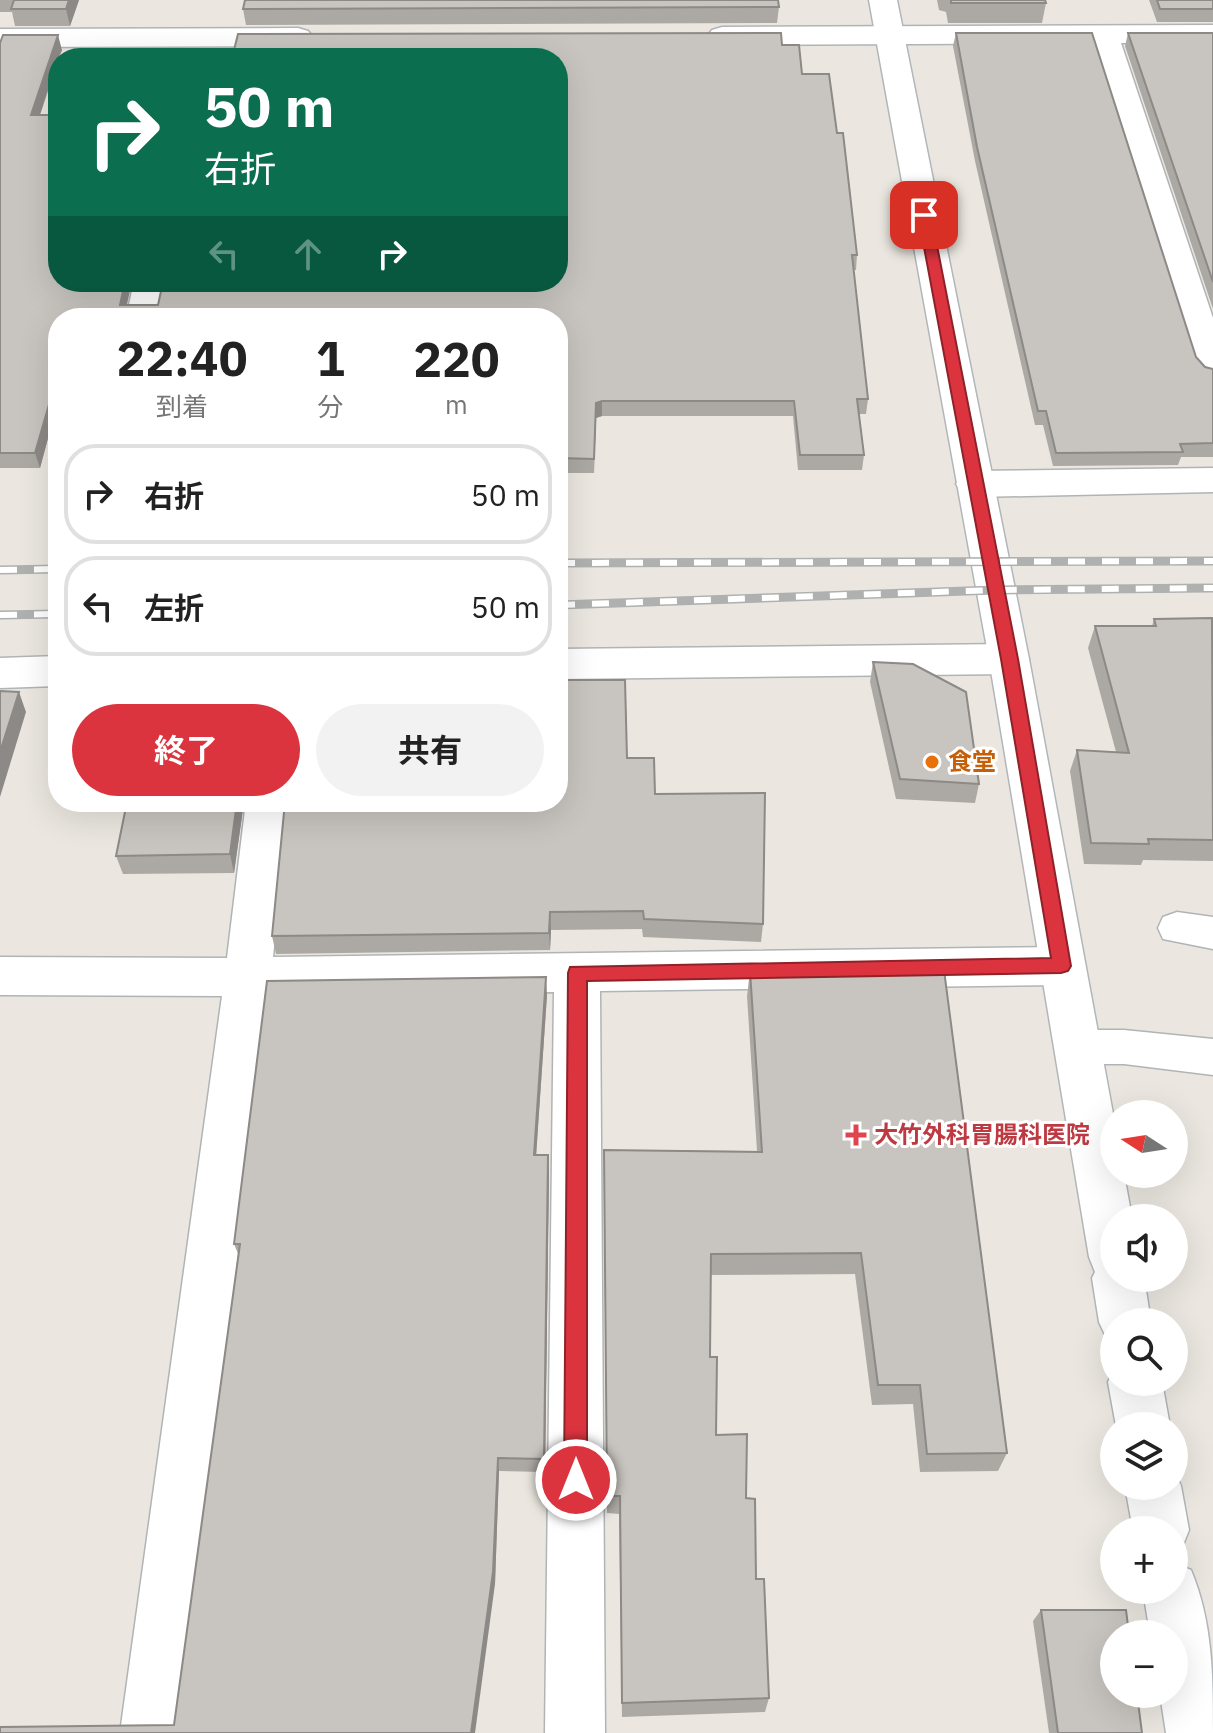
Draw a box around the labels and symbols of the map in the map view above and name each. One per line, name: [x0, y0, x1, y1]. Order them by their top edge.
pin: [890, 181, 958, 249]
place label: 食堂: [948, 745, 996, 777]
marker: 食堂: [923, 753, 941, 771]
north arrow: [1100, 1100, 1188, 1188]
place label: 大竹外科胃腸科医院: [874, 1118, 1090, 1150]
marker: 大竹外科胃腸科医院: [845, 1124, 867, 1146]
position arrow: [534, 1438, 618, 1522]

